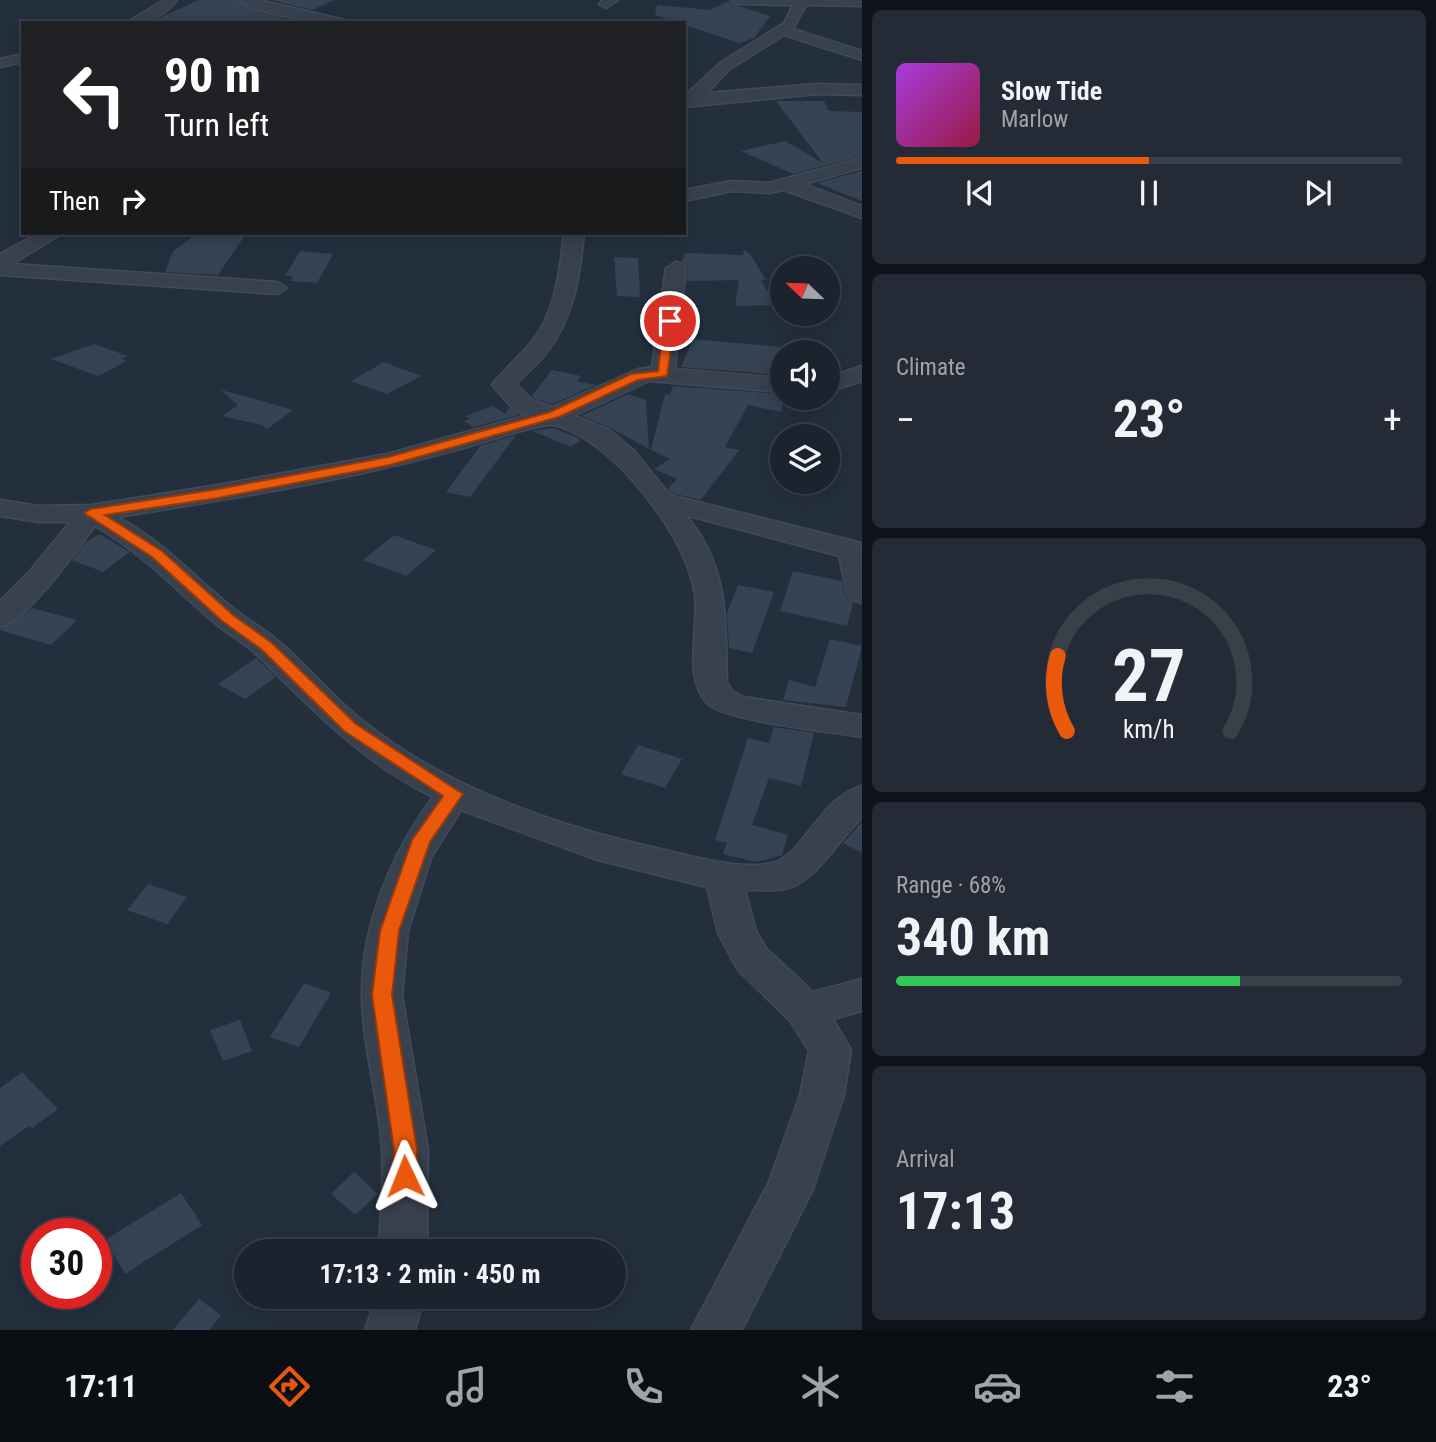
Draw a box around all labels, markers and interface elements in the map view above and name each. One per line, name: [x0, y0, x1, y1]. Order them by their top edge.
text: 90 m: [164, 47, 261, 104]
icon: left: [49, 49, 140, 140]
text: Slow Tide: [1001, 76, 1102, 106]
text: Turn left: [164, 106, 269, 144]
text: Marlow: [1001, 106, 1068, 133]
icon: previous: [961, 174, 999, 212]
icon: pause: [1130, 174, 1168, 212]
icon: next: [1299, 174, 1337, 212]
icon: right: [114, 182, 152, 220]
text: Then: [49, 186, 100, 216]
north arrow: [770, 256, 840, 326]
map controls: [770, 256, 840, 494]
pin: [640, 291, 700, 351]
icon: arrive: [651, 302, 689, 340]
button: sound: [770, 340, 840, 410]
text: Climate: [896, 354, 966, 381]
text: 23°: [1113, 389, 1185, 450]
text: −: [896, 398, 915, 442]
text: +: [1383, 398, 1402, 442]
button: layers: [770, 424, 840, 494]
text: 27: [1112, 633, 1186, 719]
text: km/h: [1123, 715, 1175, 744]
text: Range · 68%: [896, 872, 1006, 899]
text: 340 km: [896, 907, 1050, 968]
position arrow: [368, 1139, 442, 1213]
text: Arrival: [896, 1146, 955, 1173]
text: 17:13: [896, 1181, 1015, 1242]
speed limit sign: 30: [21, 1218, 112, 1309]
text: 17:13 · 2 min · 450 m: [320, 1259, 540, 1289]
icon: directions: [265, 1362, 314, 1411]
icon: music: [442, 1362, 491, 1411]
icon: phone: [619, 1362, 668, 1411]
icon: climate: [796, 1362, 845, 1411]
icon: car: [973, 1362, 1022, 1411]
icon: filters: [1150, 1362, 1199, 1411]
text: 17:11: [64, 1367, 137, 1405]
text: 23°: [1327, 1367, 1372, 1405]

